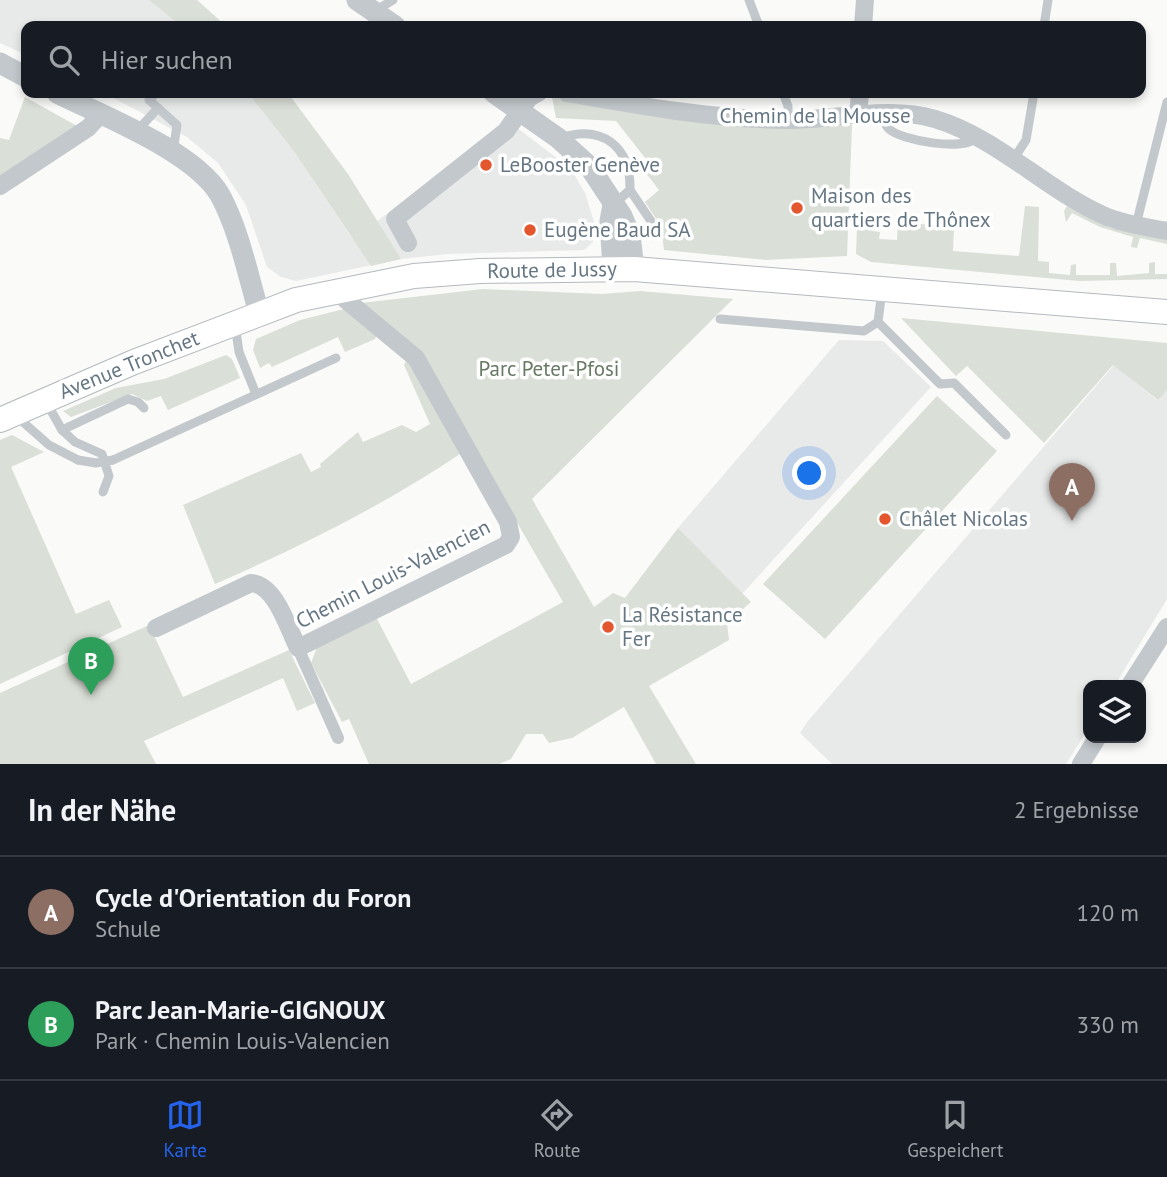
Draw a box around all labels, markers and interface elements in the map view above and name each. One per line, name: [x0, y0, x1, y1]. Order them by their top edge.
search box: [21, 21, 1146, 98]
icon: search: [45, 41, 83, 79]
text: Hier suchen: [101, 43, 233, 76]
street label: Chemin de la Mousse: [719, 102, 911, 129]
place label: LeBooster Genève: [500, 151, 660, 178]
marker: LeBooster Genève: [478, 157, 494, 173]
place label: Maison des quartiers de Thônex: [811, 182, 991, 233]
marker: Maison des quartiers de Thônex: [789, 200, 805, 216]
place label: Eugène Baud SA: [544, 216, 691, 243]
marker: Eugène Baud SA: [522, 222, 538, 238]
street label: Route de Jussy: [487, 255, 617, 284]
street label: Avenue Tronchet: [55, 324, 203, 405]
park label: Parc Peter-Pfosi: [479, 355, 619, 382]
your location: [792, 456, 826, 490]
pin: A: [1049, 463, 1095, 521]
place label: Châlet Nicolas: [899, 505, 1028, 532]
marker: Châlet Nicolas: [877, 511, 893, 527]
street label: Chemin Louis-Valencien: [291, 513, 494, 634]
place label: La Résistance Fer: [622, 601, 743, 652]
marker: La Résistance Fer: [600, 619, 616, 635]
pin: B: [68, 637, 114, 695]
map controls: [1083, 680, 1146, 743]
button: layers: [1083, 680, 1146, 743]
text: In der Nähe: [28, 790, 176, 829]
text: 2 Ergebnisse: [1014, 795, 1139, 824]
text: Cycle d'Orientation du Foron: [95, 881, 411, 914]
text: A: [44, 898, 58, 927]
text: 120 m: [1077, 898, 1139, 927]
text: Schule: [95, 914, 161, 943]
text: Parc Jean-Marie-GIGNOUX: [95, 993, 385, 1026]
text: B: [44, 1010, 58, 1039]
text: 330 m: [1077, 1010, 1139, 1039]
text: Park · Chemin Louis-Valencien: [95, 1026, 390, 1055]
tab: Karte: [163, 1096, 207, 1162]
tab: Route: [534, 1096, 580, 1162]
tab: Gespeichert: [907, 1096, 1004, 1162]

